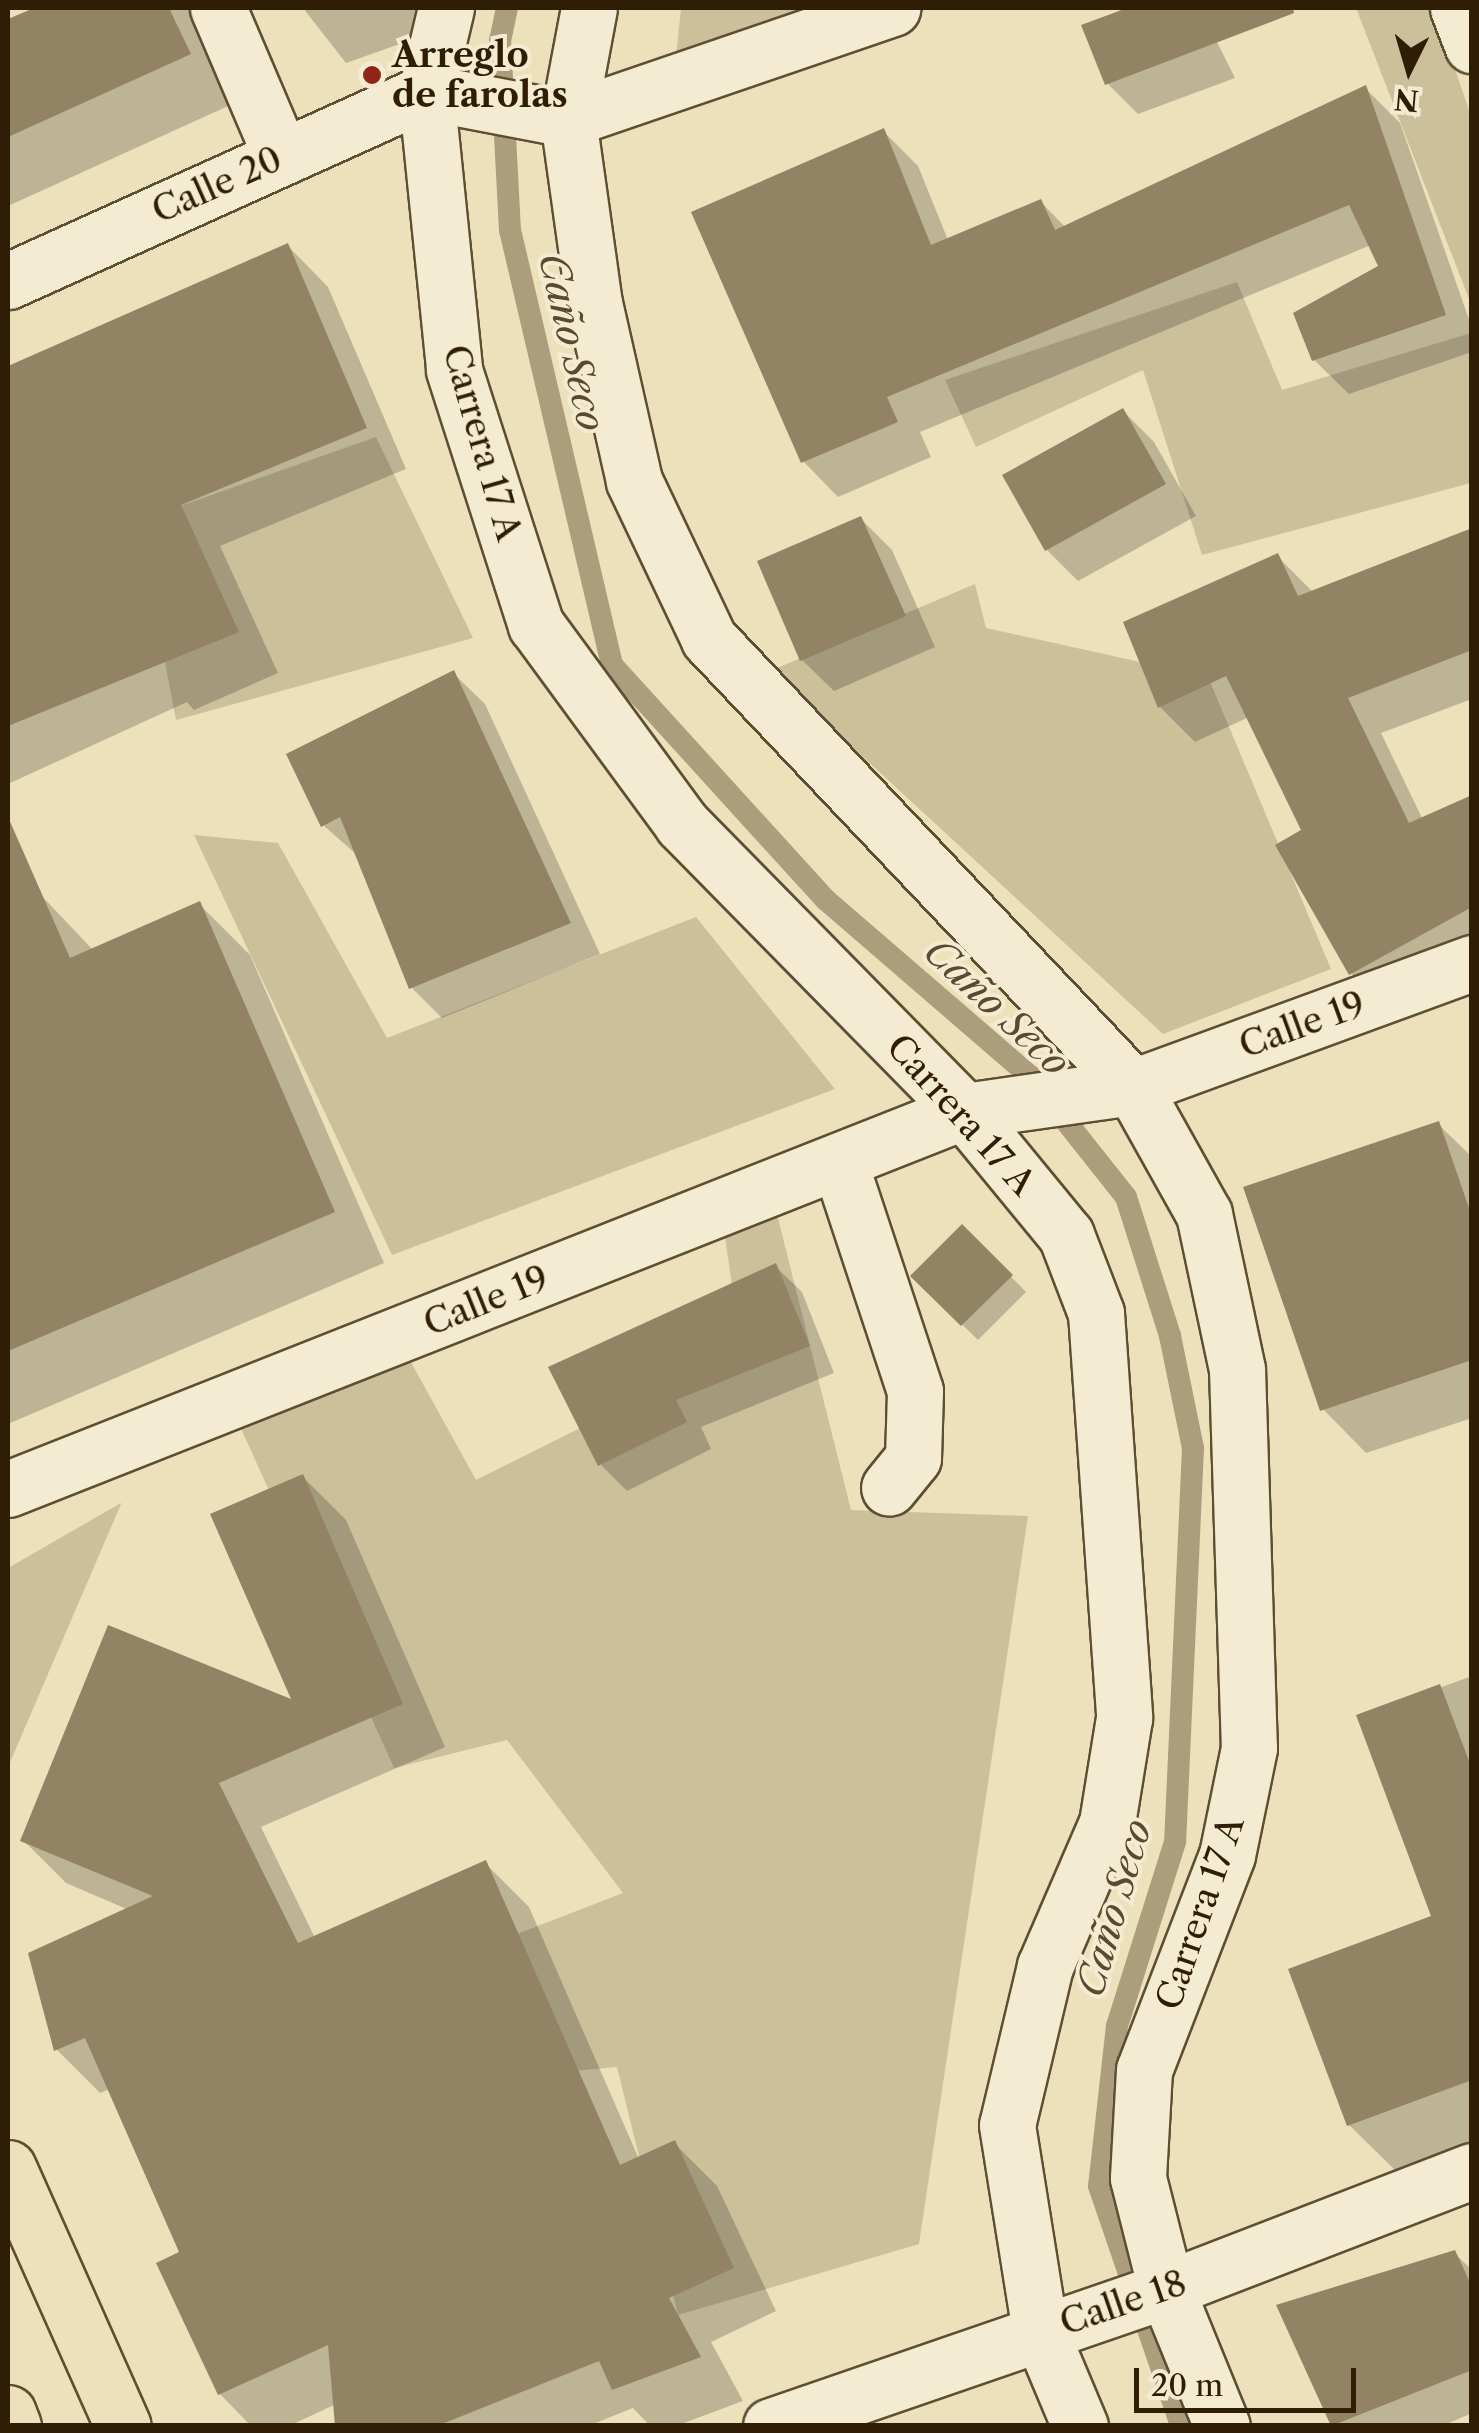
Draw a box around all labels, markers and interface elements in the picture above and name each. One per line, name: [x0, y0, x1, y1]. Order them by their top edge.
north arrow: [1359, 20, 1459, 120]
place label: Arreglo de farolas: [392, 34, 568, 116]
marker: Arreglo de farolas: [361, 64, 383, 86]
text: N: [1393, 82, 1420, 118]
street label: Calle 20: [146, 138, 288, 232]
water label: Caño Seco: [529, 248, 615, 436]
street label: Carrera 17 A: [434, 339, 530, 547]
water label: Caño Seco: [915, 928, 1079, 1086]
street label: Calle 19: [1234, 983, 1370, 1067]
street label: Carrera 17 A: [877, 1025, 1045, 1205]
street label: Calle 19: [418, 1257, 554, 1345]
street label: Carrera 17 A: [1147, 1810, 1253, 2016]
water label: Caño Seco: [1067, 1815, 1161, 2001]
street label: Calle 18: [1054, 2262, 1192, 2344]
scale bar: [1139, 2348, 1362, 2410]
text: 20 m: [1151, 2367, 1223, 2404]

